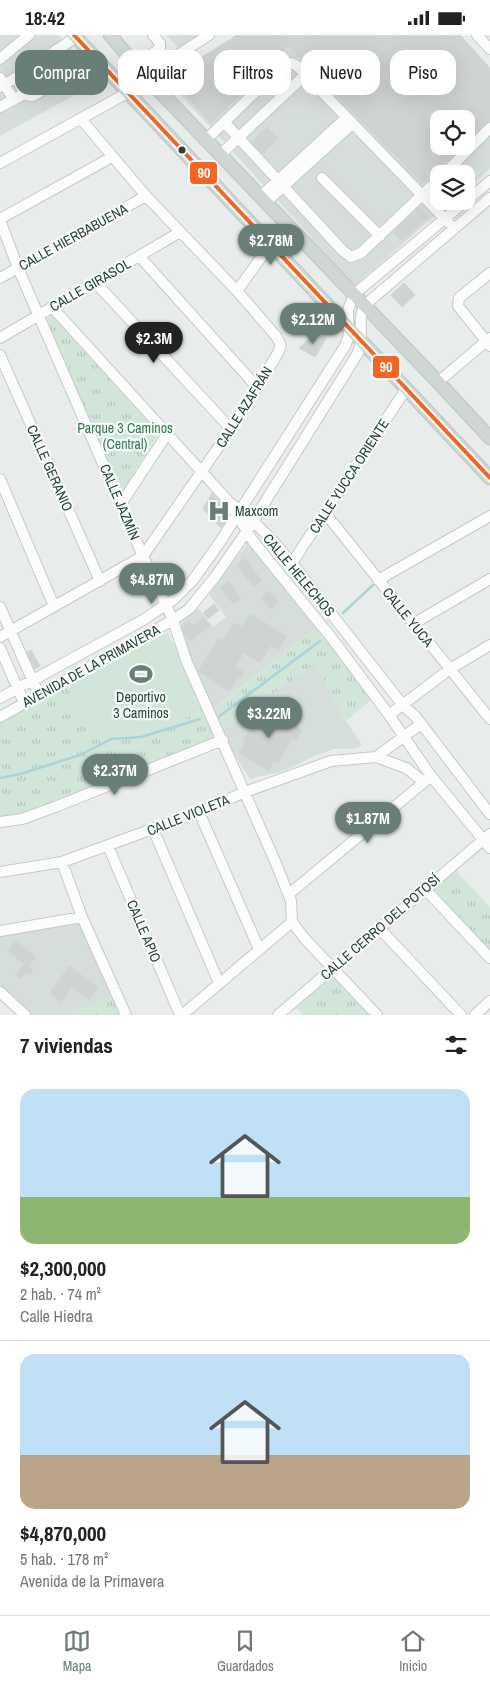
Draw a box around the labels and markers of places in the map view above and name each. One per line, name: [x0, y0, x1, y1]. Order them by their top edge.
unlabelled marker: [177, 145, 187, 155]
pin: $2.78M: [230, 223, 312, 266]
pin: $2.12M: [272, 303, 354, 345]
pin: $2.3M: [119, 321, 189, 364]
hospital icon: Maxcom: [206, 498, 232, 524]
place label: Maxcom: [235, 502, 278, 520]
pin: $4.87M: [111, 563, 193, 605]
sports icon: Deportivo 3 Caminos: [128, 661, 154, 687]
place label: Deportivo 3 Caminos: [113, 688, 169, 722]
pin: $3.22M: [228, 697, 310, 739]
pin: $2.37M: [74, 753, 156, 796]
pin: $1.87M: [327, 801, 409, 844]

